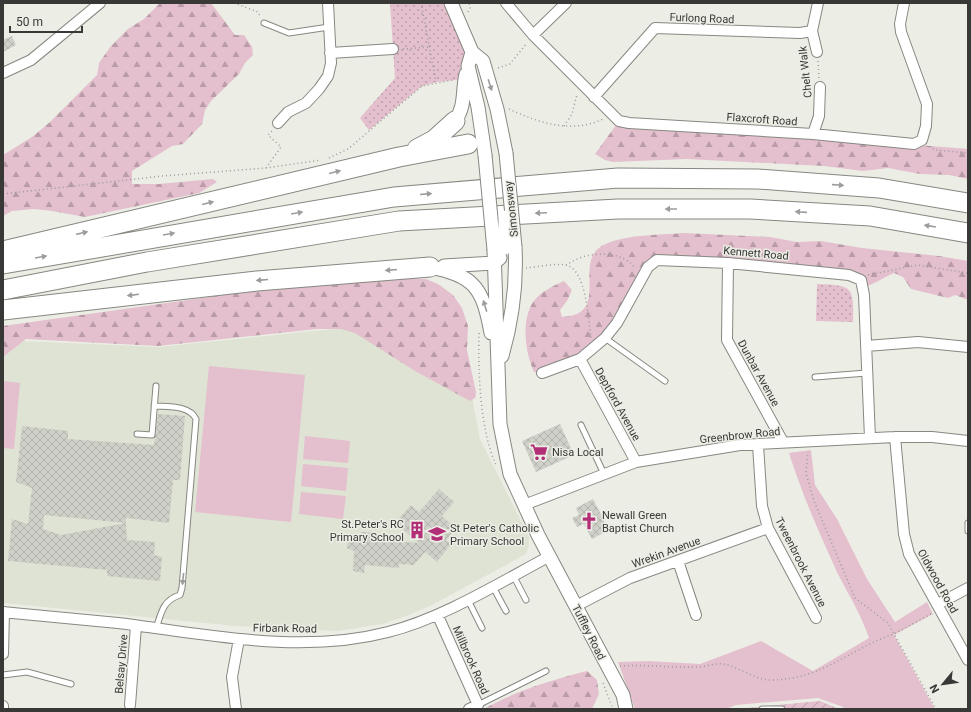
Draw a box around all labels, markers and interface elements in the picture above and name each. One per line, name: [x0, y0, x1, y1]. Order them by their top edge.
scale bar: [10, 8, 82, 34]
street label: Furlong Road: [669, 11, 735, 26]
text: 50 m: [16, 15, 43, 29]
street label: Chelt Walk: [796, 45, 815, 98]
one-way arrow: [487, 79, 493, 91]
street label: Flaxcroft Road: [726, 111, 798, 128]
one-way arrow: [328, 169, 341, 175]
street label: Simonsway: [502, 180, 521, 238]
one-way arrow: [832, 181, 844, 188]
one-way arrow: [420, 190, 432, 197]
one-way arrow: [203, 200, 215, 206]
one-way arrow: [664, 206, 677, 212]
one-way arrow: [794, 208, 807, 215]
one-way arrow: [291, 210, 304, 216]
one-way arrow: [534, 210, 547, 216]
one-way arrow: [923, 223, 936, 229]
one-way arrow: [76, 229, 88, 235]
one-way arrow: [163, 231, 175, 237]
street label: Kennett Road: [723, 244, 789, 263]
one-way arrow: [35, 254, 47, 260]
one-way arrow: [385, 267, 397, 273]
one-way arrow: [256, 277, 268, 284]
one-way arrow: [127, 292, 139, 298]
one-way arrow: [482, 300, 488, 312]
street label: Dunbar Avenue: [735, 338, 782, 409]
street label: Deptford Avenue: [592, 365, 643, 443]
street label: Greenbrow Road: [699, 425, 781, 446]
supermarket icon: Nisa Local: [529, 442, 549, 462]
place label: Nisa Local: [552, 446, 604, 459]
place label: Newall Green Baptist Church: [602, 509, 674, 535]
church icon: Newall Green Baptist Church: [579, 511, 599, 531]
street label: Tweenbrook Avenue: [772, 515, 829, 609]
place label: St.Peter's RC Primary School: [330, 518, 404, 544]
building icon: St.Peter's RC Primary School: [407, 520, 427, 540]
place label: St Peter's Catholic Primary School: [450, 522, 539, 548]
school or university icon: St Peter's Catholic Primary School: [427, 524, 447, 544]
street label: Wrekin Avenue: [630, 534, 702, 571]
street label: Oldwood Road: [915, 547, 961, 616]
one-way arrow: [179, 573, 186, 585]
street label: Tuffley Road: [569, 602, 608, 662]
street label: Firbank Road: [253, 621, 317, 636]
street label: Millbrook Road: [450, 624, 491, 696]
street label: Belsay Drive: [112, 634, 131, 694]
north arrow: [923, 664, 963, 704]
text: N: [927, 682, 942, 695]

